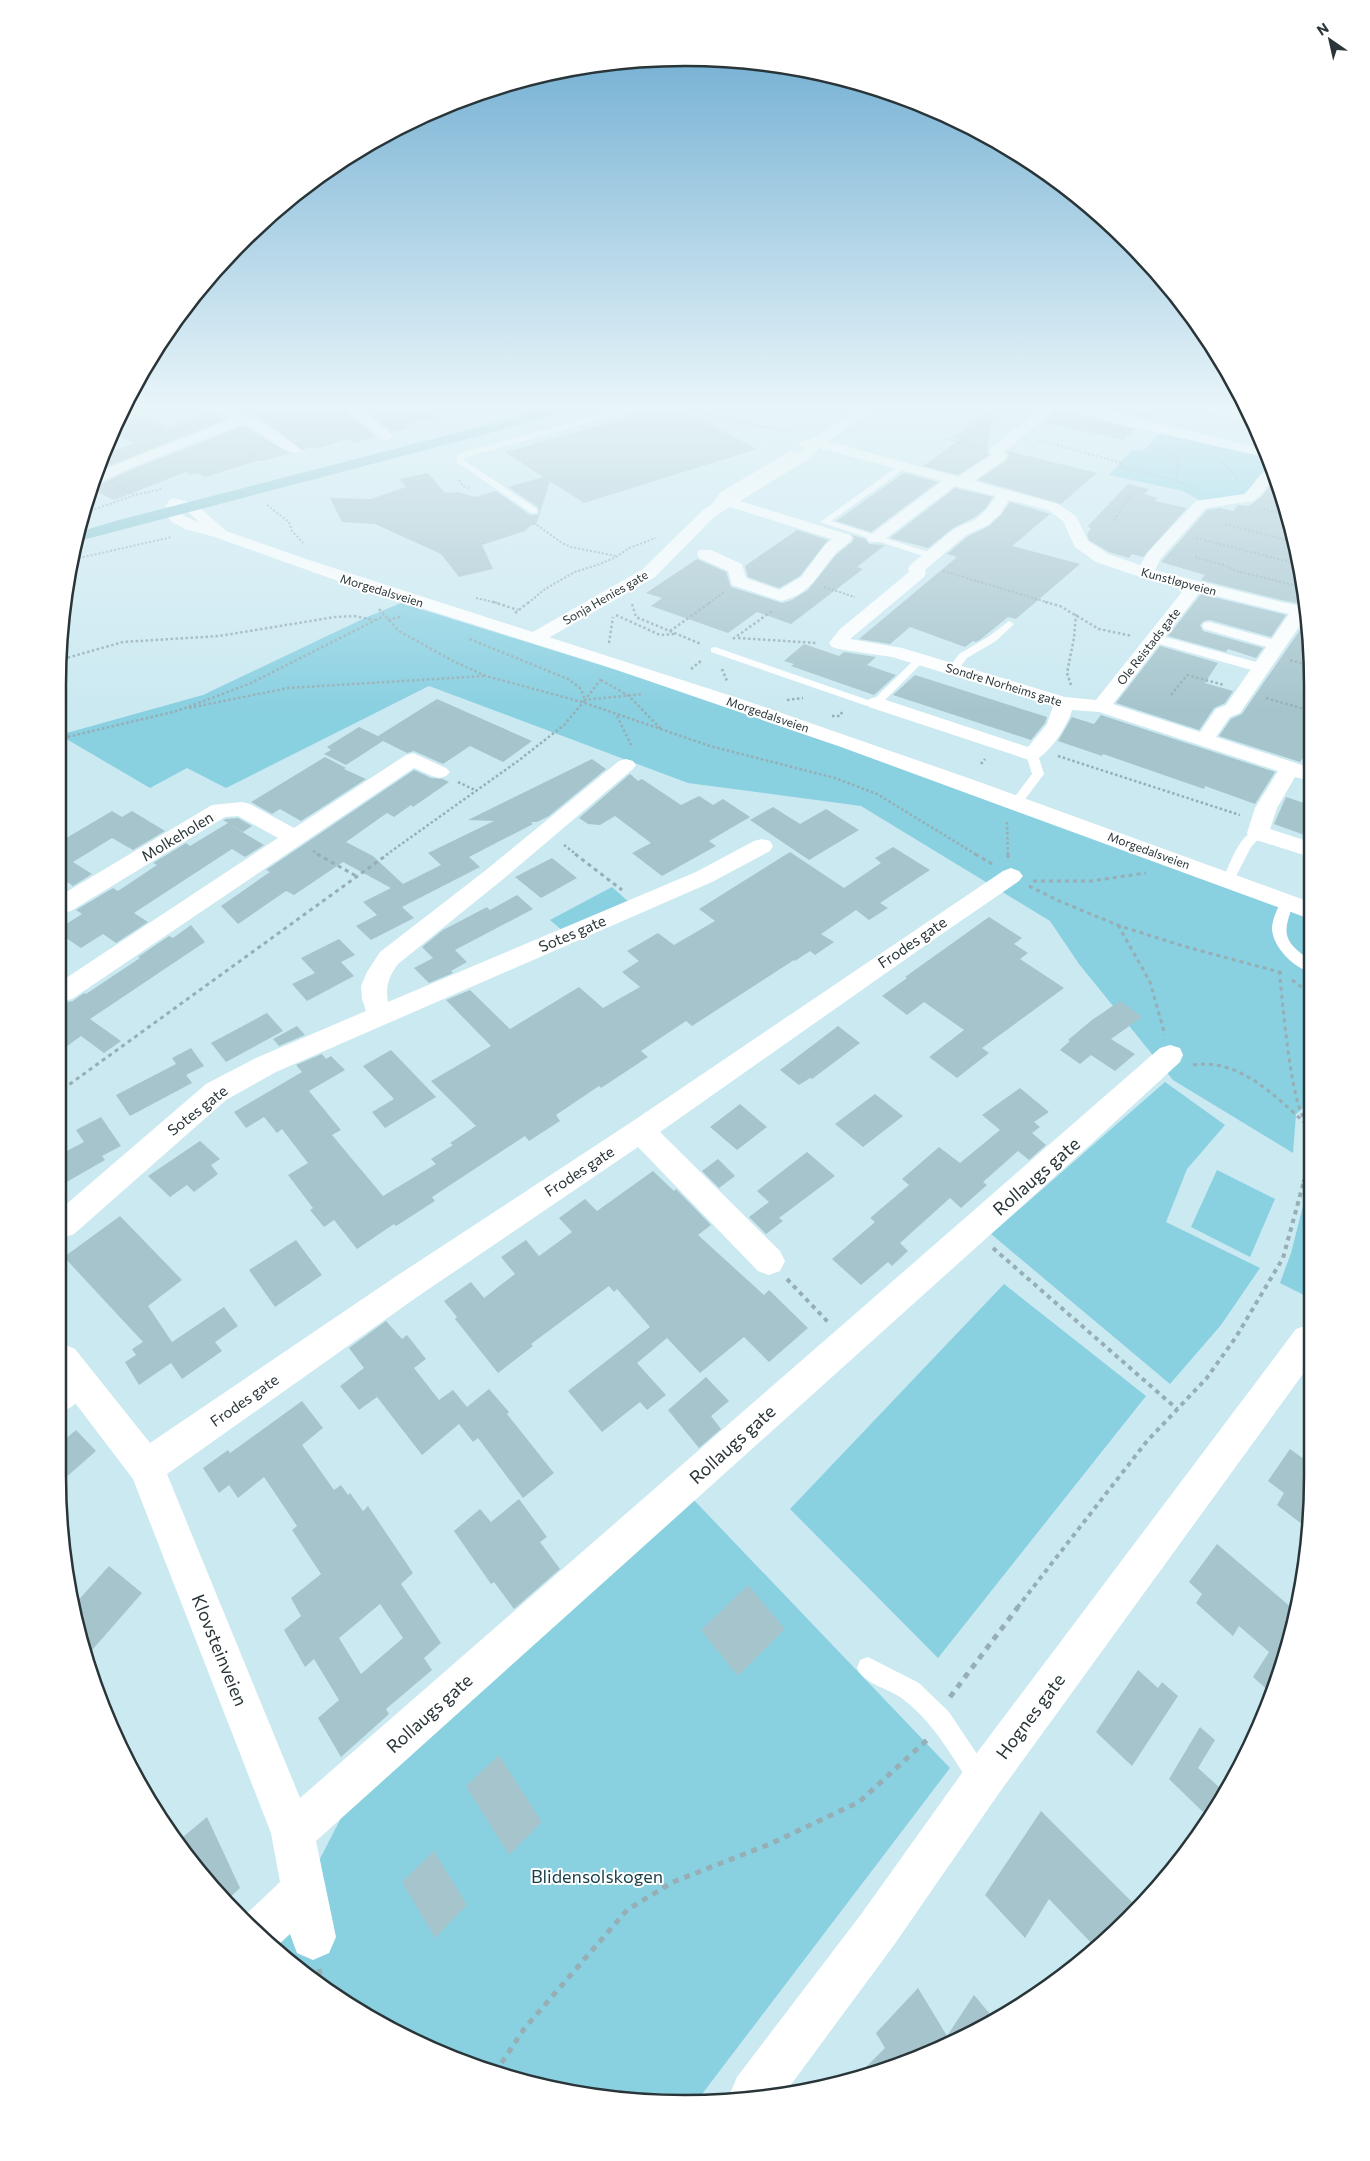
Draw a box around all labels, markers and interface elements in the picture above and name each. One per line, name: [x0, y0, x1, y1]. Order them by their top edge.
north arrow: [1305, 15, 1355, 65]
text: N: [1313, 19, 1332, 39]
street label: Kunstløpveien: [1140, 564, 1218, 598]
street label: Sonja Henies gate: [560, 567, 650, 627]
street label: Morgedalsveien: [339, 571, 425, 609]
street label: Ole Reistads gate: [1114, 605, 1182, 687]
street label: Sondre Norheims gate: [944, 660, 1064, 708]
street label: Morgedalsveien: [725, 693, 811, 735]
street label: Molkeholen: [138, 808, 216, 864]
street label: Morgedalsveien: [1106, 829, 1192, 871]
street label: Sotes gate: [536, 911, 608, 955]
street label: Frodes gate: [874, 912, 950, 972]
street label: Sotes gate: [163, 1081, 231, 1139]
street label: Rollaugs gate: [988, 1132, 1084, 1220]
street label: Frodes gate: [541, 1142, 617, 1200]
street label: Frodes gate: [206, 1370, 282, 1430]
street label: Rollaugs gate: [685, 1400, 779, 1488]
street label: Klovsteinveien: [188, 1591, 252, 1709]
street label: Rollaugs gate: [382, 1669, 476, 1757]
street label: Hognes gate: [991, 1669, 1069, 1763]
park label: Blidensolskogen: [531, 1865, 663, 1887]

